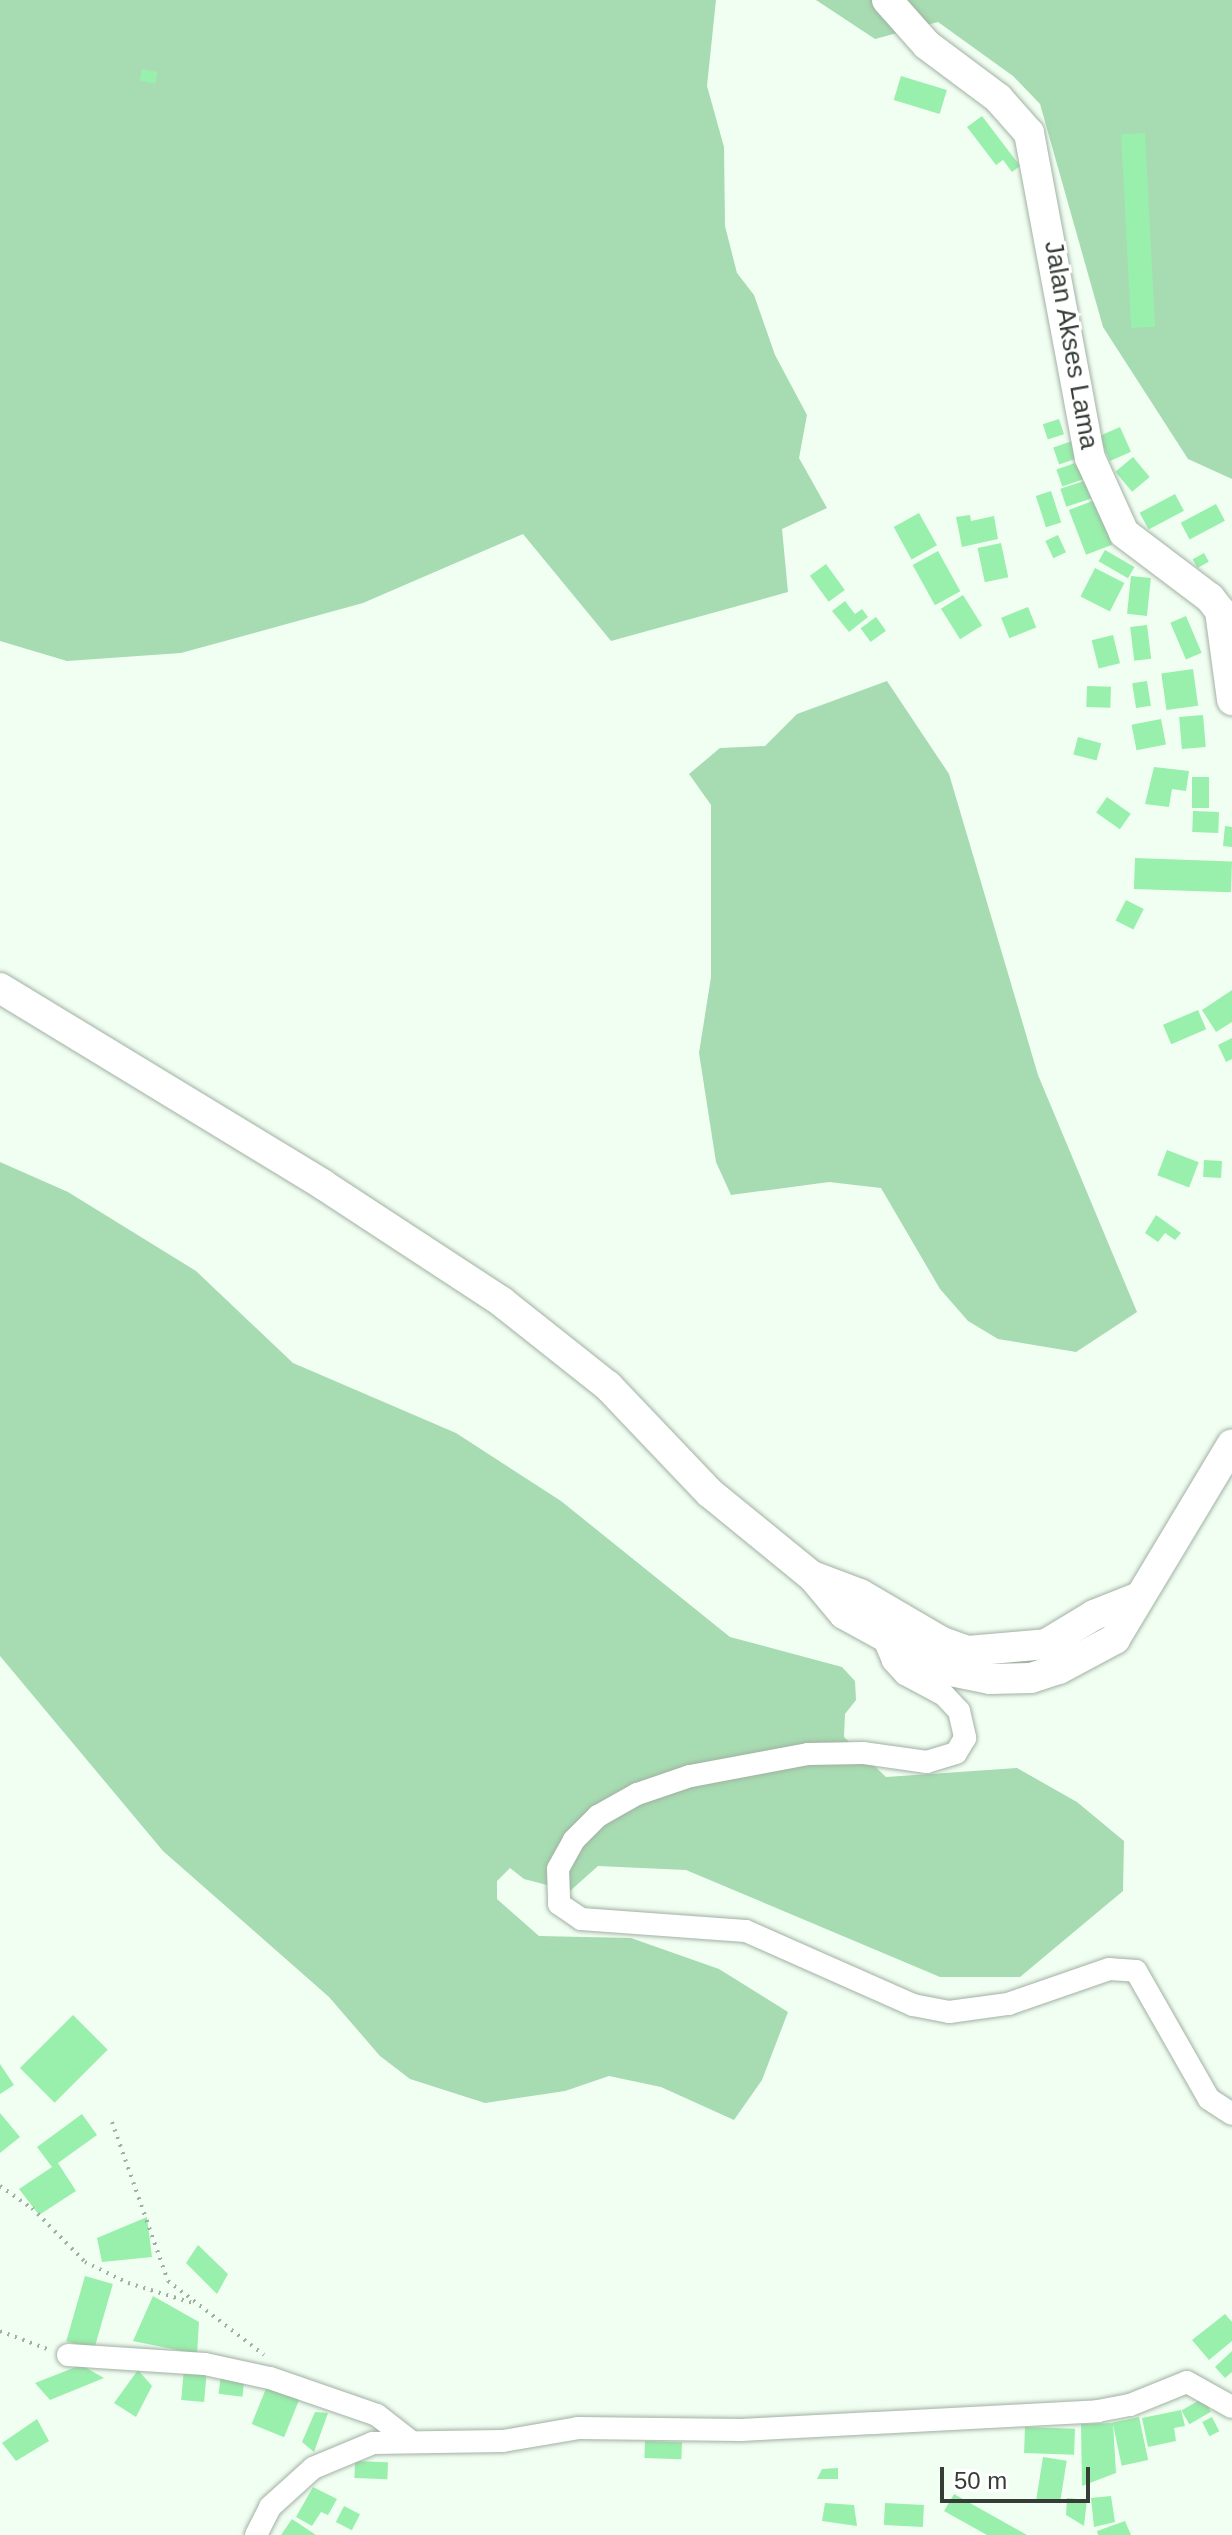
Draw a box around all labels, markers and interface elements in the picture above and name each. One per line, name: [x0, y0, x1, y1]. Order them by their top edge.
street label: Jalan Akses Lama: [1037, 238, 1105, 452]
scale bar: [944, 2451, 1094, 2501]
text: 50 m: [954, 2467, 1007, 2494]

